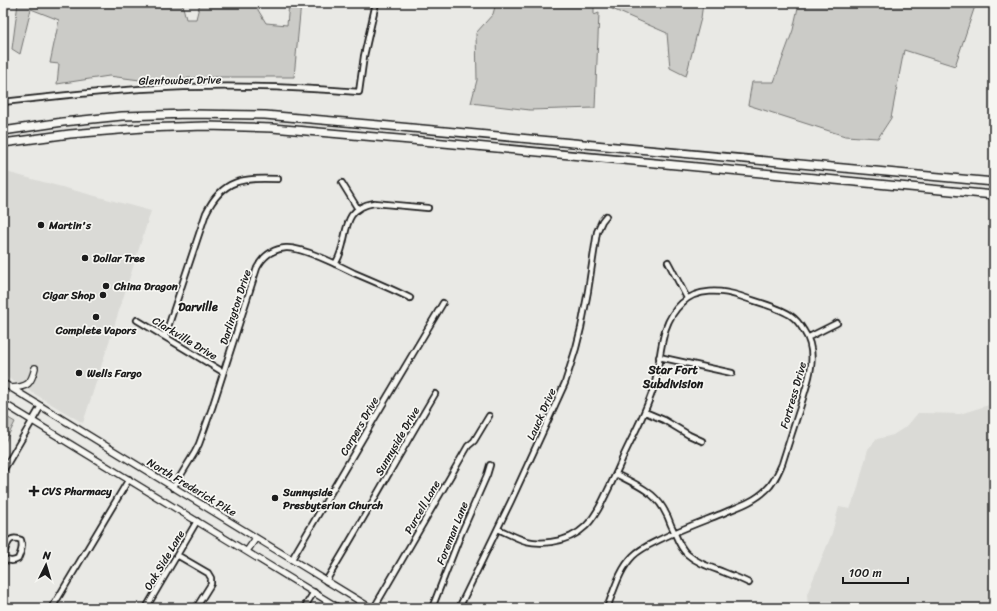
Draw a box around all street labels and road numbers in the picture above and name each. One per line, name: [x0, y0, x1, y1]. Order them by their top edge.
street label: Glentowber Drive: [139, 70, 222, 91]
street label: Darlington Drive: [214, 267, 257, 347]
street label: Clarkville Drive: [148, 311, 221, 366]
street label: Fortress Drive: [775, 359, 812, 431]
street label: Lauck Drive: [521, 385, 562, 443]
street label: Carpers Drive: [335, 393, 384, 459]
street label: Sunnyside Drive: [370, 403, 425, 479]
street label: North Frederick Pike: [143, 453, 241, 522]
street label: Purcell Lane: [399, 476, 446, 538]
street label: Foreman Lane: [431, 498, 474, 568]
street label: Oak Side Lane: [139, 526, 190, 594]

